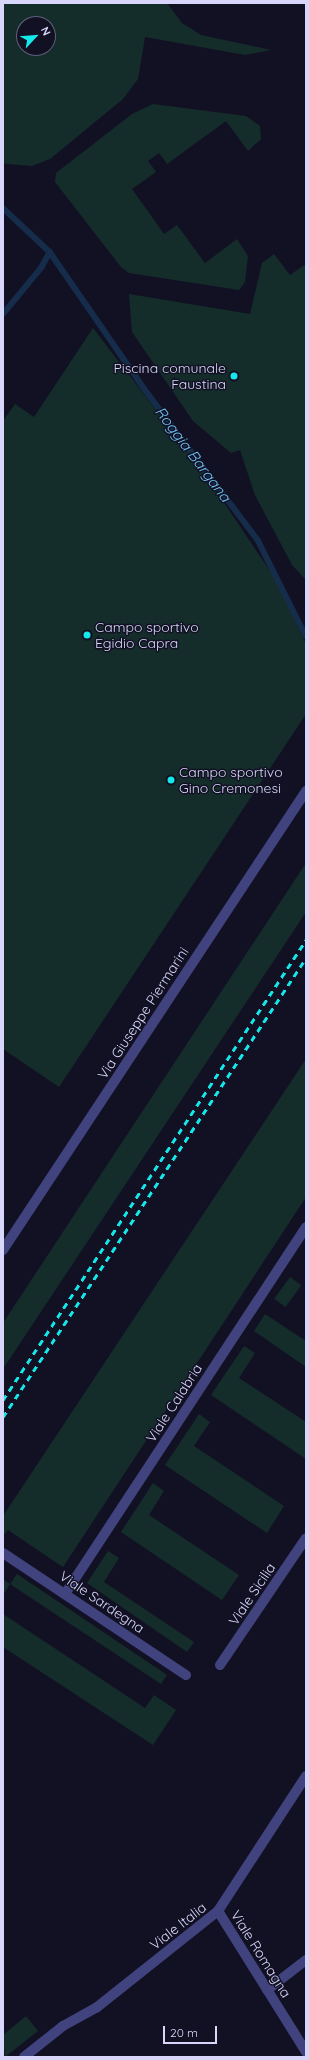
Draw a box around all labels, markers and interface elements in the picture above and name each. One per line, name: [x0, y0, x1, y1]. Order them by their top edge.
north arrow: [16, 16, 56, 56]
text: N: [38, 24, 54, 38]
place label: Piscina comunale Faustina: [113, 360, 226, 392]
marker: Piscina comunale Faustina: [229, 371, 239, 381]
water label: Roggia Bargana: [151, 403, 235, 505]
place label: Campo sportivo Egidio Capra: [95, 619, 199, 652]
marker: Campo sportivo Egidio Capra: [82, 630, 92, 640]
place label: Campo sportivo Gino Cremonesi: [179, 764, 283, 796]
marker: Campo sportivo Gino Cremonesi: [166, 775, 176, 785]
street label: Via Giuseppe Piermarini: [94, 944, 192, 1082]
street label: Viale Calabria: [142, 1361, 206, 1445]
street label: Viale Sicilia: [225, 1560, 279, 1628]
street label: Viale Sardegna: [56, 1567, 148, 1637]
street label: Viale Italia: [146, 1899, 210, 1953]
street label: Viale Romagna: [227, 1907, 295, 2001]
scale bar: [165, 2018, 219, 2044]
text: 20 m: [170, 2025, 198, 2040]

